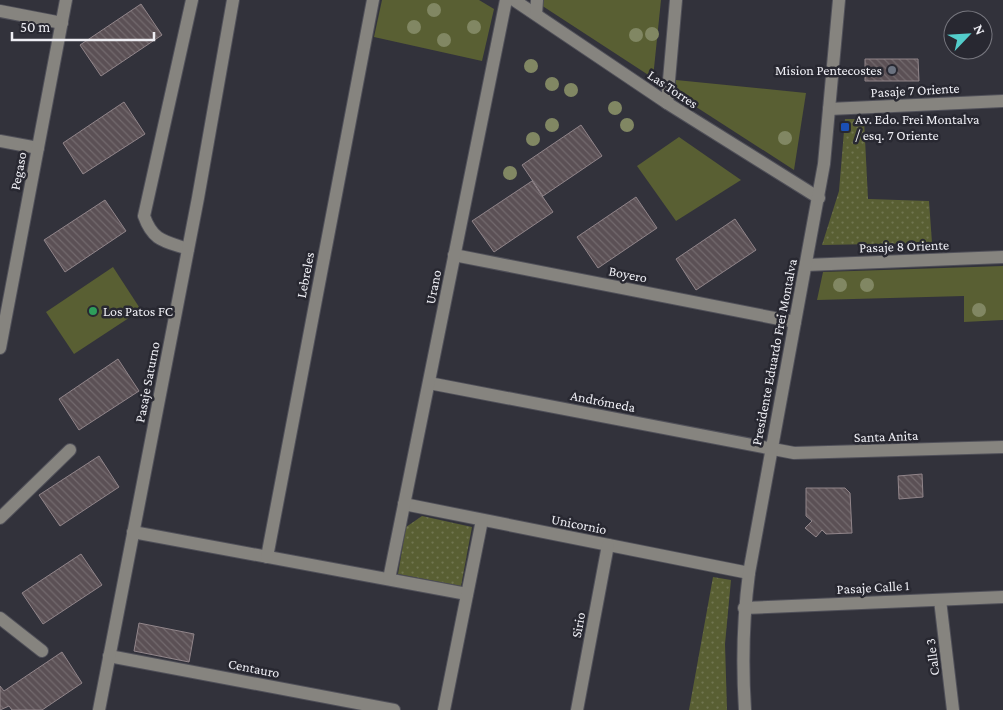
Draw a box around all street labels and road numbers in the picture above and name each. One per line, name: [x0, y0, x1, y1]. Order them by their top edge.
street label: Las Torres: [645, 66, 701, 112]
street label: Pasaje 7 Oriente: [870, 80, 960, 101]
street label: Pegaso: [6, 151, 30, 191]
street label: Pasaje 8 Oriente: [859, 236, 949, 257]
street label: Lebreles: [293, 251, 317, 299]
street label: Presidente Eduardo Frei Montalva: [748, 257, 800, 447]
street label: Boyero: [607, 262, 649, 286]
street label: Urano: [422, 268, 444, 306]
street label: Pasaje Saturno: [131, 340, 164, 424]
street label: Andrómeda: [569, 387, 637, 415]
street label: Santa Anita: [854, 427, 919, 445]
street label: Unicornio: [550, 511, 608, 537]
street label: Pasaje Calle 1: [836, 577, 910, 598]
street label: Sirio: [568, 611, 588, 639]
street label: Calle 3: [922, 637, 942, 677]
street label: Centauro: [227, 655, 281, 681]

